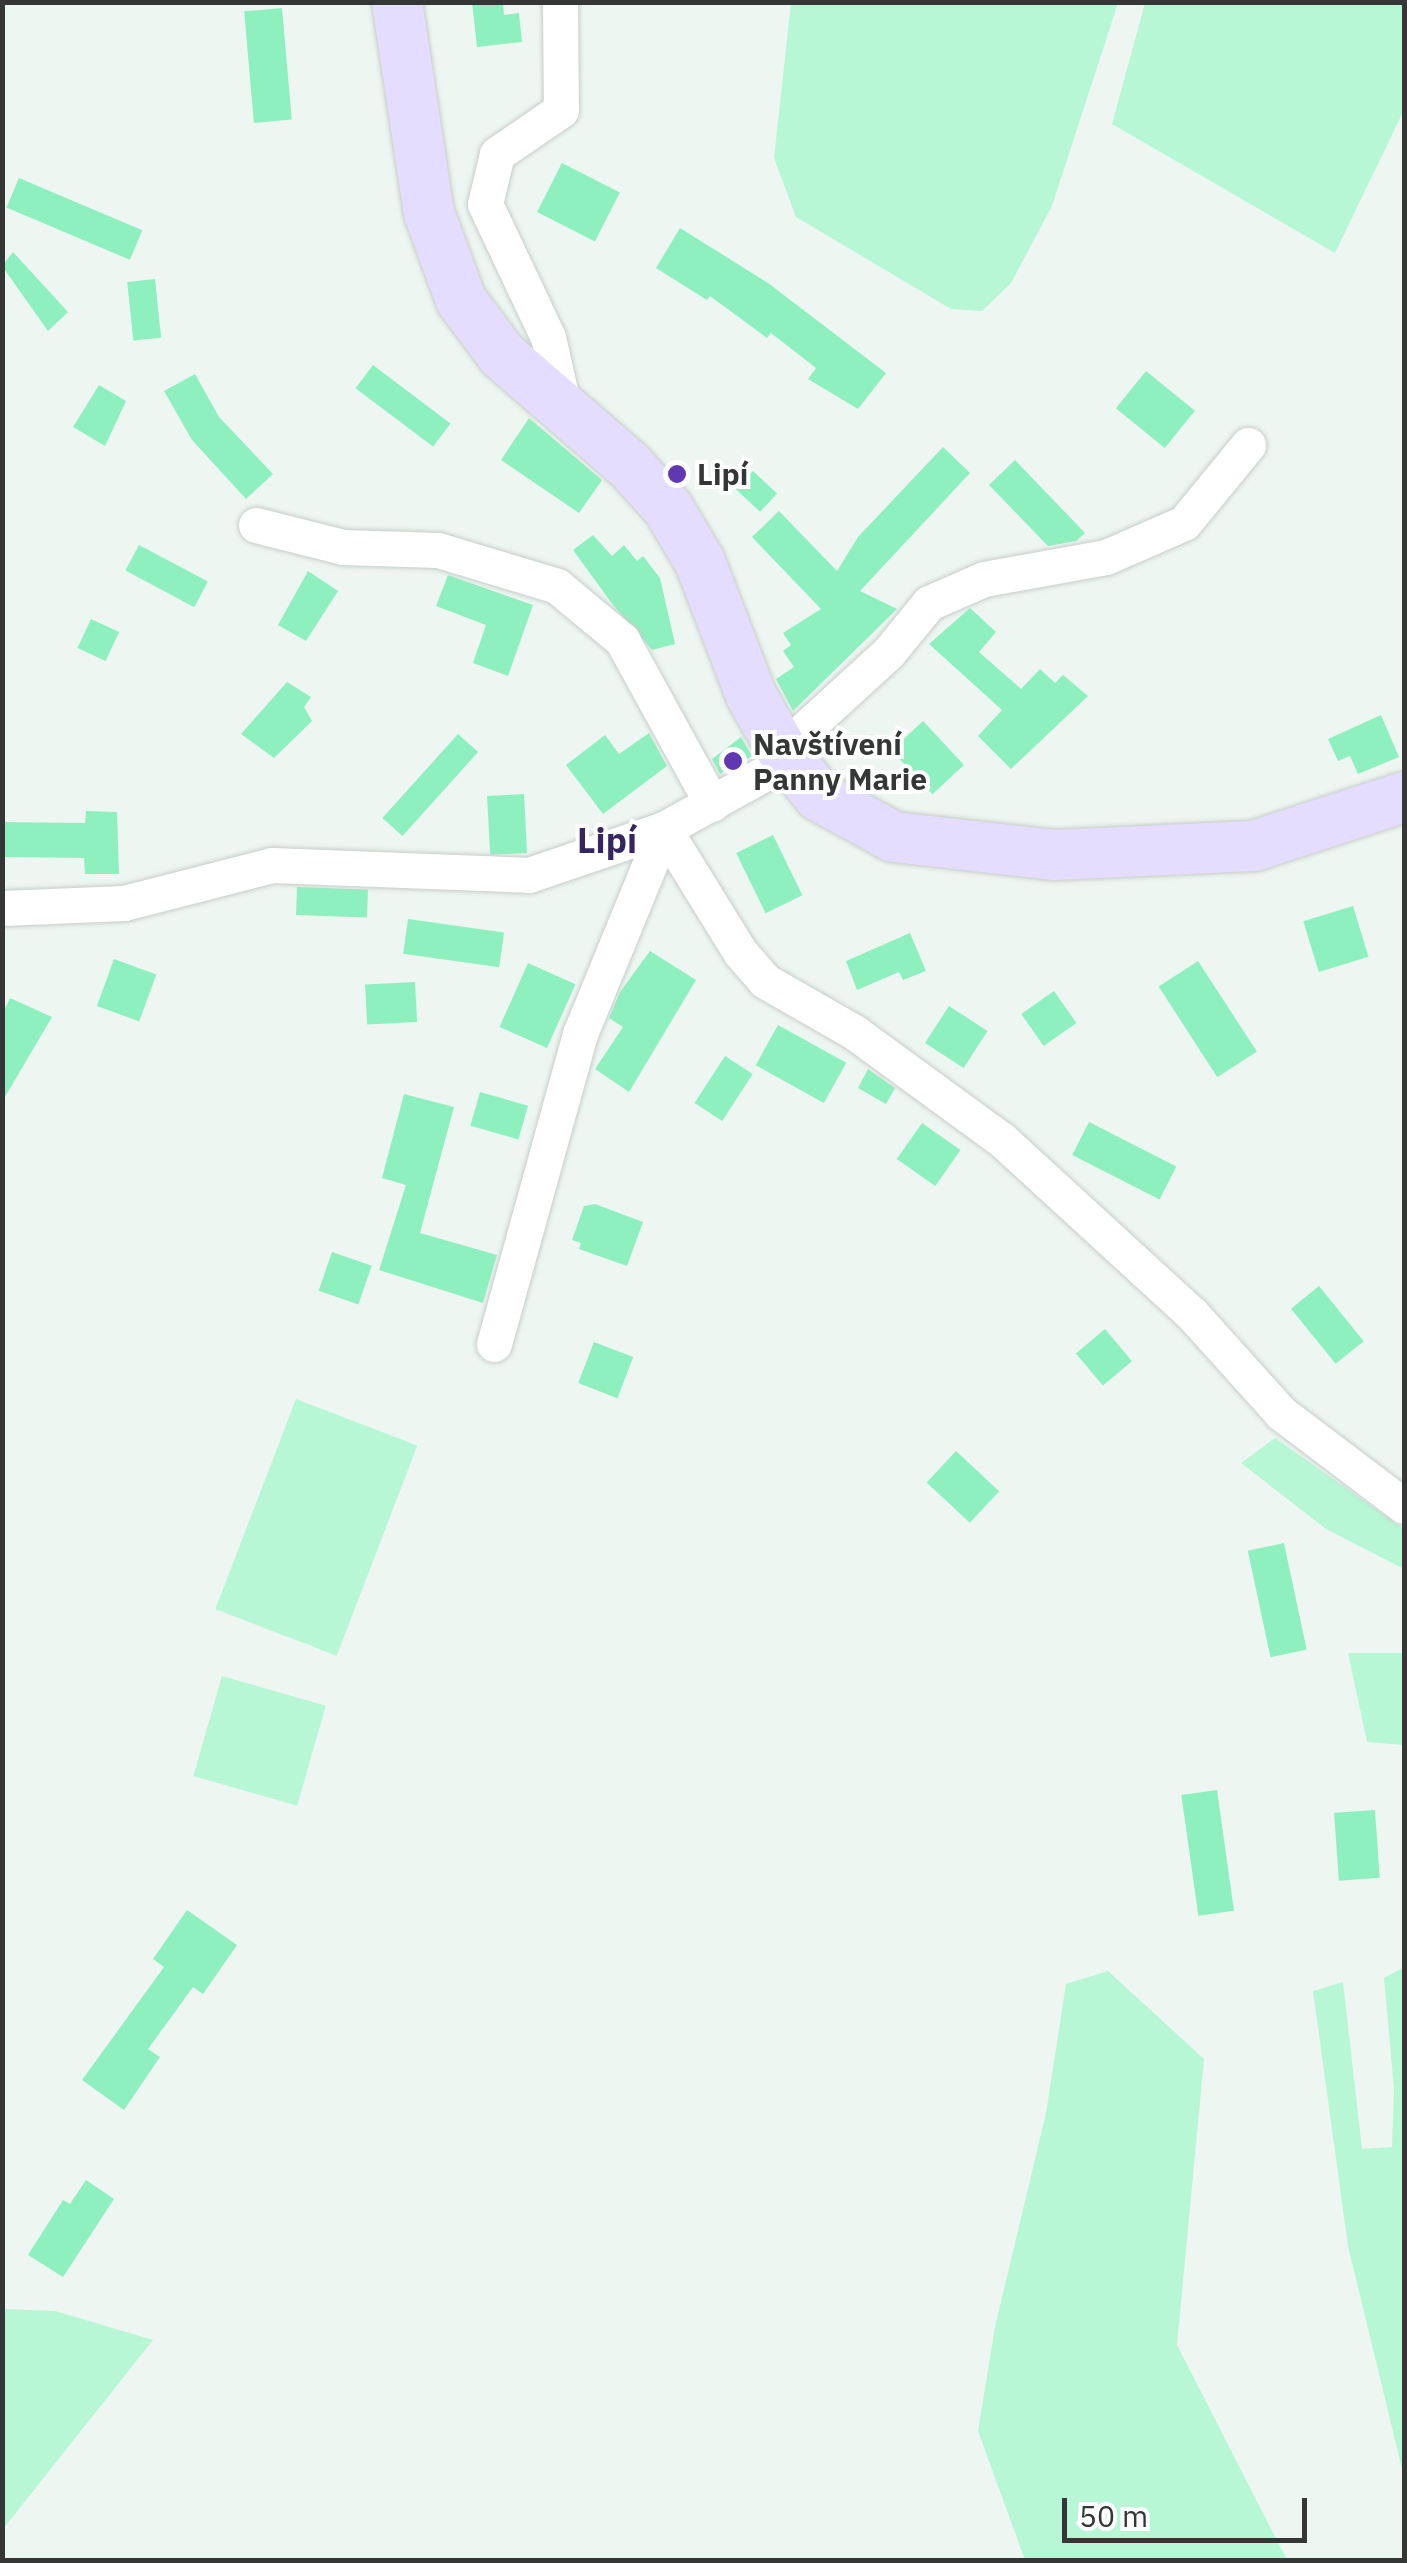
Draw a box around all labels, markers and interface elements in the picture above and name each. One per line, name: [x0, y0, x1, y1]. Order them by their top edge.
place label: Lipí: [697, 456, 748, 492]
marker: Lipí: [666, 463, 688, 485]
place label: Navštívení Panny Marie: [753, 726, 927, 796]
marker: Navštívení Panny Marie: [722, 750, 744, 772]
district label: Lipí: [577, 819, 637, 861]
scale bar: [1067, 2478, 1312, 2540]
text: 50 m: [1079, 2496, 1148, 2535]

